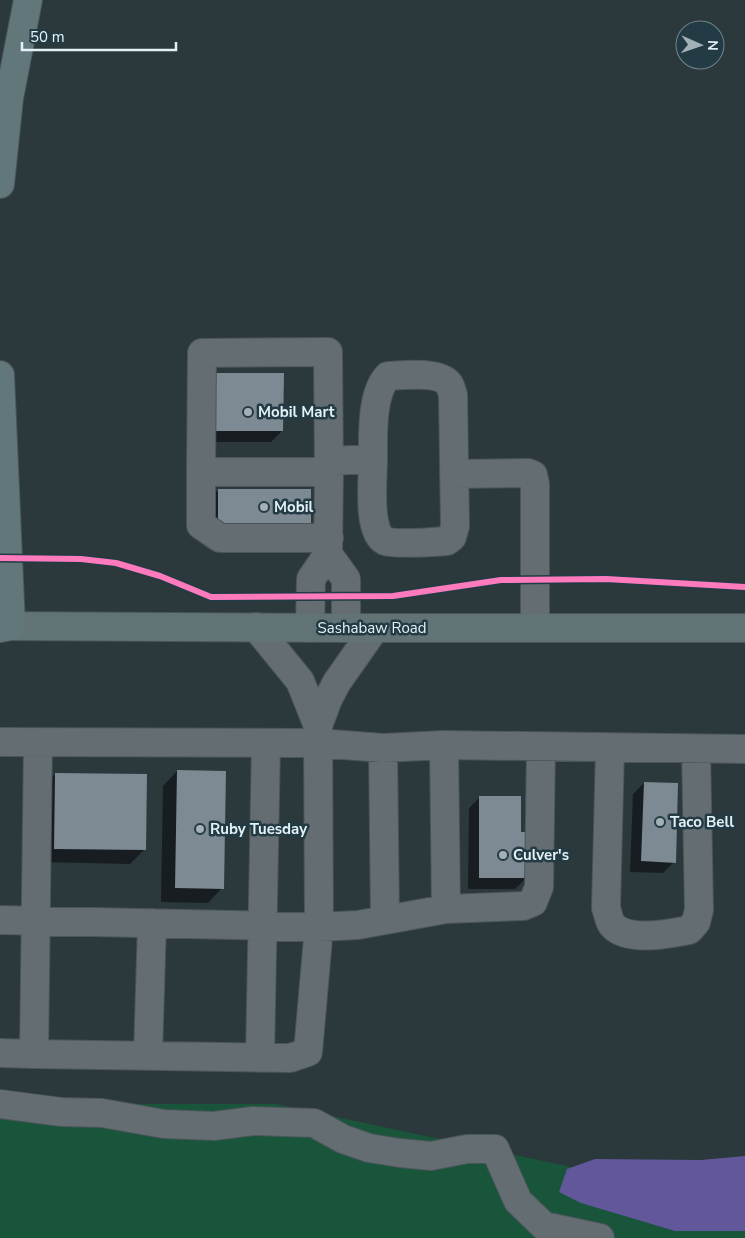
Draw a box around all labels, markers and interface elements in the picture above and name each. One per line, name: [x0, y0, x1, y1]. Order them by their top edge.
scale bar: [22, 20, 176, 52]
north arrow: [675, 20, 725, 70]
text: 50 m: [30, 27, 65, 47]
text: N: [703, 40, 722, 51]
place label: Mobil Mart: [258, 402, 335, 422]
marker: Mobil Mart: [242, 406, 254, 418]
place label: Mobil: [274, 497, 313, 517]
marker: Mobil: [258, 501, 270, 513]
street label: Sashabaw Road: [318, 618, 426, 638]
place label: Taco Bell: [670, 812, 734, 832]
marker: Taco Bell: [654, 816, 666, 828]
place label: Ruby Tuesday: [210, 819, 307, 839]
marker: Ruby Tuesday: [194, 823, 206, 835]
place label: Culver's: [513, 845, 569, 865]
marker: Culver's: [497, 849, 509, 861]

